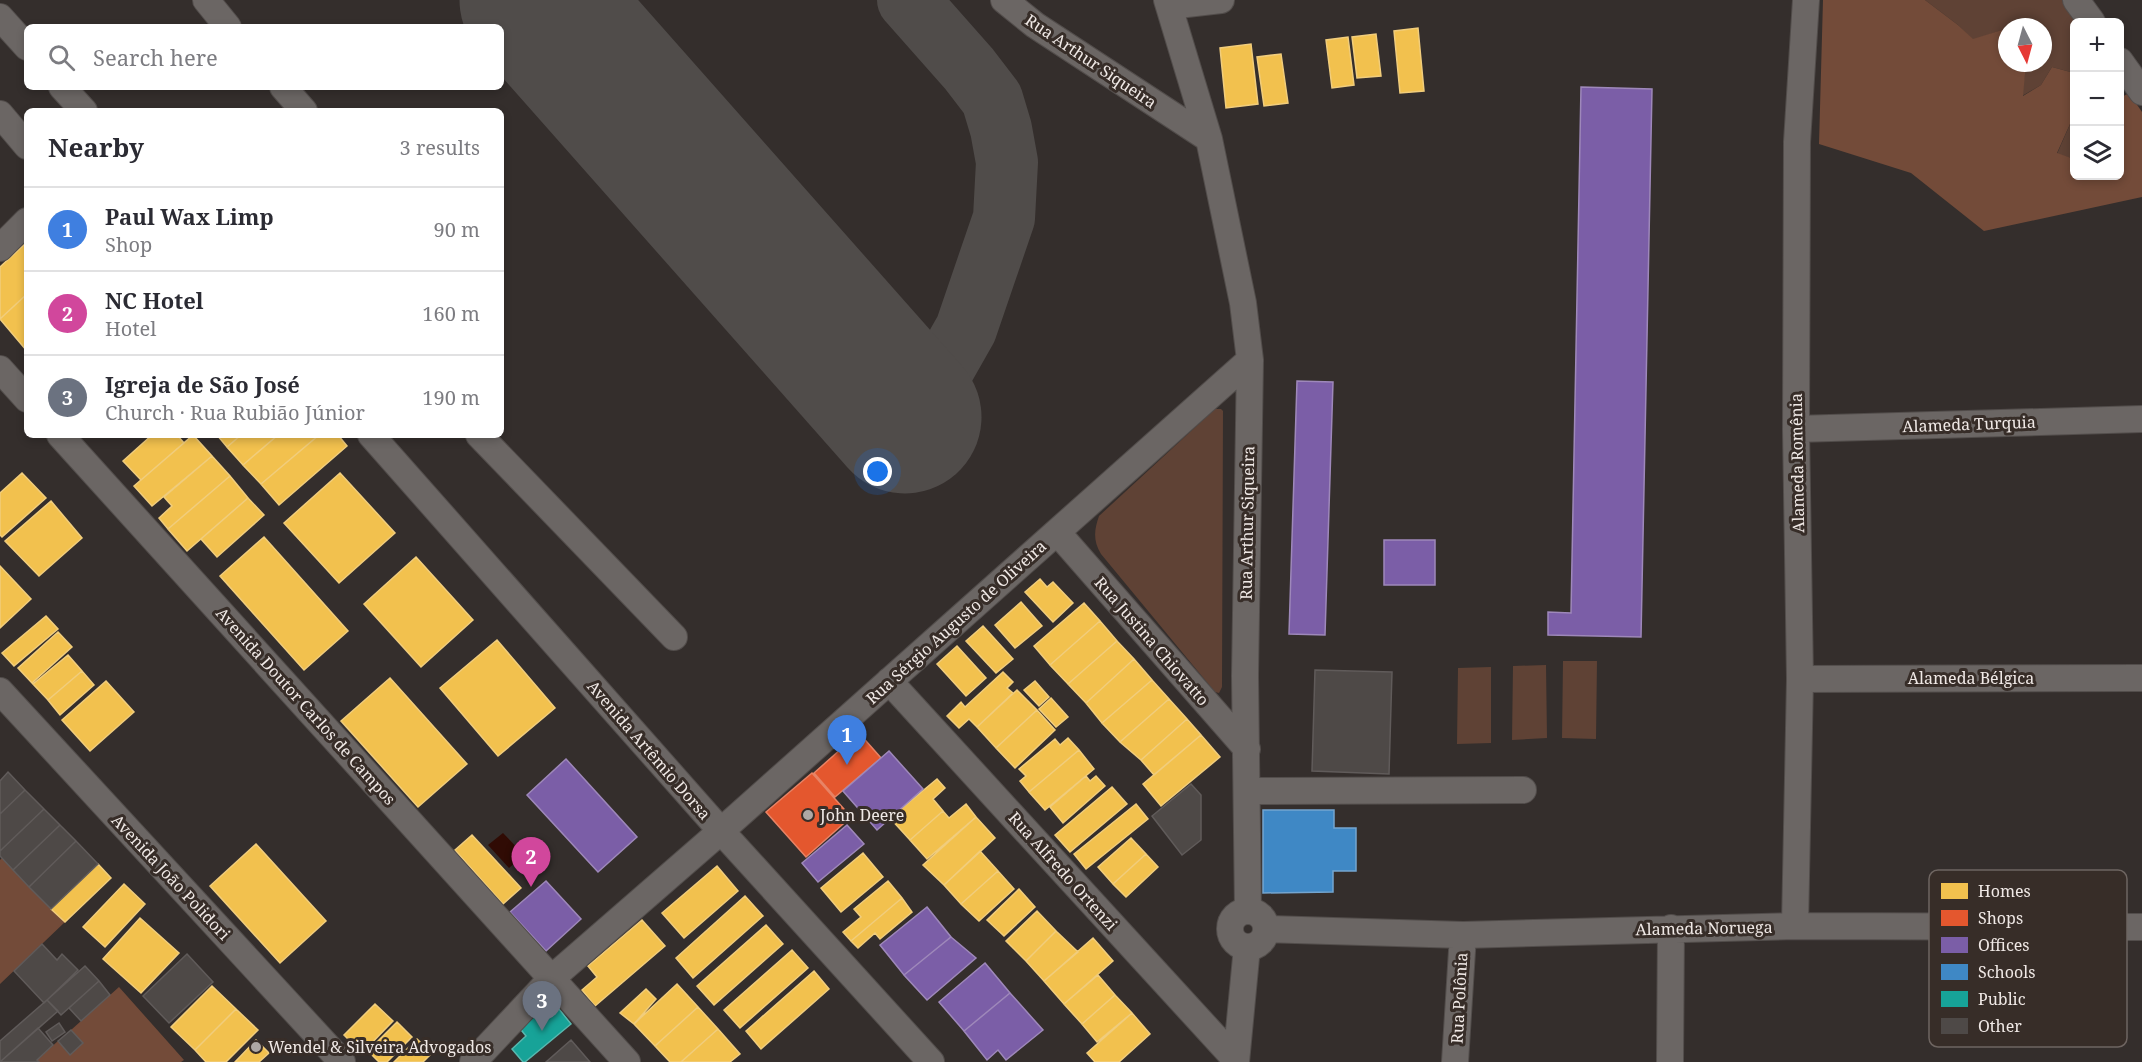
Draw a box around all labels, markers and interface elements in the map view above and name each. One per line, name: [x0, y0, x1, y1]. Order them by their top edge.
street label: Rua Arthur Siqueira: [1021, 9, 1161, 113]
north arrow: [1998, 18, 2052, 72]
map controls: [2070, 18, 2124, 180]
button: +: [2070, 18, 2124, 72]
search box: [24, 24, 504, 90]
icon: search: [45, 41, 78, 74]
text: Search here: [93, 42, 218, 72]
button: −: [2070, 72, 2124, 126]
button: layers: [2070, 126, 2124, 180]
text: Nearby: [48, 129, 144, 165]
text: 3 results: [400, 134, 480, 161]
text: Paul Wax Limp: [105, 201, 274, 231]
text: 1: [62, 216, 73, 243]
text: 90 m: [434, 216, 480, 243]
text: Shop: [105, 231, 152, 258]
text: NC Hotel: [105, 285, 204, 315]
text: 2: [62, 300, 73, 327]
text: 160 m: [422, 300, 480, 327]
text: Hotel: [105, 315, 156, 342]
text: Igreja de São José: [105, 369, 300, 399]
text: 3: [62, 384, 73, 411]
text: 190 m: [422, 384, 480, 411]
street label: Alameda Romênia: [1785, 393, 1809, 533]
text: Church · Rua Rubião Júnior: [105, 399, 365, 426]
street label: Alameda Turquia: [1902, 411, 2036, 437]
street label: Rua Arthur Siqueira: [1235, 446, 1259, 600]
your location: [863, 457, 892, 486]
street label: Rua Sérgio Augusto de Oliveira: [861, 535, 1051, 709]
street label: Rua Justina Chiovatto: [1090, 572, 1214, 710]
street label: Avenida Doutor Carlos de Campos: [211, 602, 401, 810]
street label: Alameda Bélgica: [1908, 667, 2034, 689]
street label: Avenida Artêmio Dorsa: [582, 676, 716, 824]
pin: 1: [828, 716, 866, 765]
place label: John Deere: [819, 804, 904, 826]
street label: Rua Alfredo Ortenzi: [1004, 807, 1122, 935]
marker: John Deere: [801, 808, 815, 822]
street label: Avenida João Polidori: [107, 809, 235, 945]
pin: 2: [512, 838, 550, 887]
legend: [1929, 870, 2127, 1047]
text: Homes: [1978, 880, 2031, 902]
text: Shops: [1978, 907, 2023, 929]
street label: Alameda Noruega: [1635, 916, 1773, 940]
text: Offices: [1978, 934, 2030, 956]
street label: Rua Polônia: [1446, 952, 1472, 1044]
text: Schools: [1978, 961, 2035, 983]
pin: 3: [522, 982, 562, 1031]
text: Public: [1978, 988, 2026, 1010]
text: Other: [1978, 1015, 2022, 1037]
place label: Wendel & Silveira Advogados: [268, 1036, 492, 1058]
marker: Wendel & Silveira Advogados: [249, 1040, 263, 1054]

